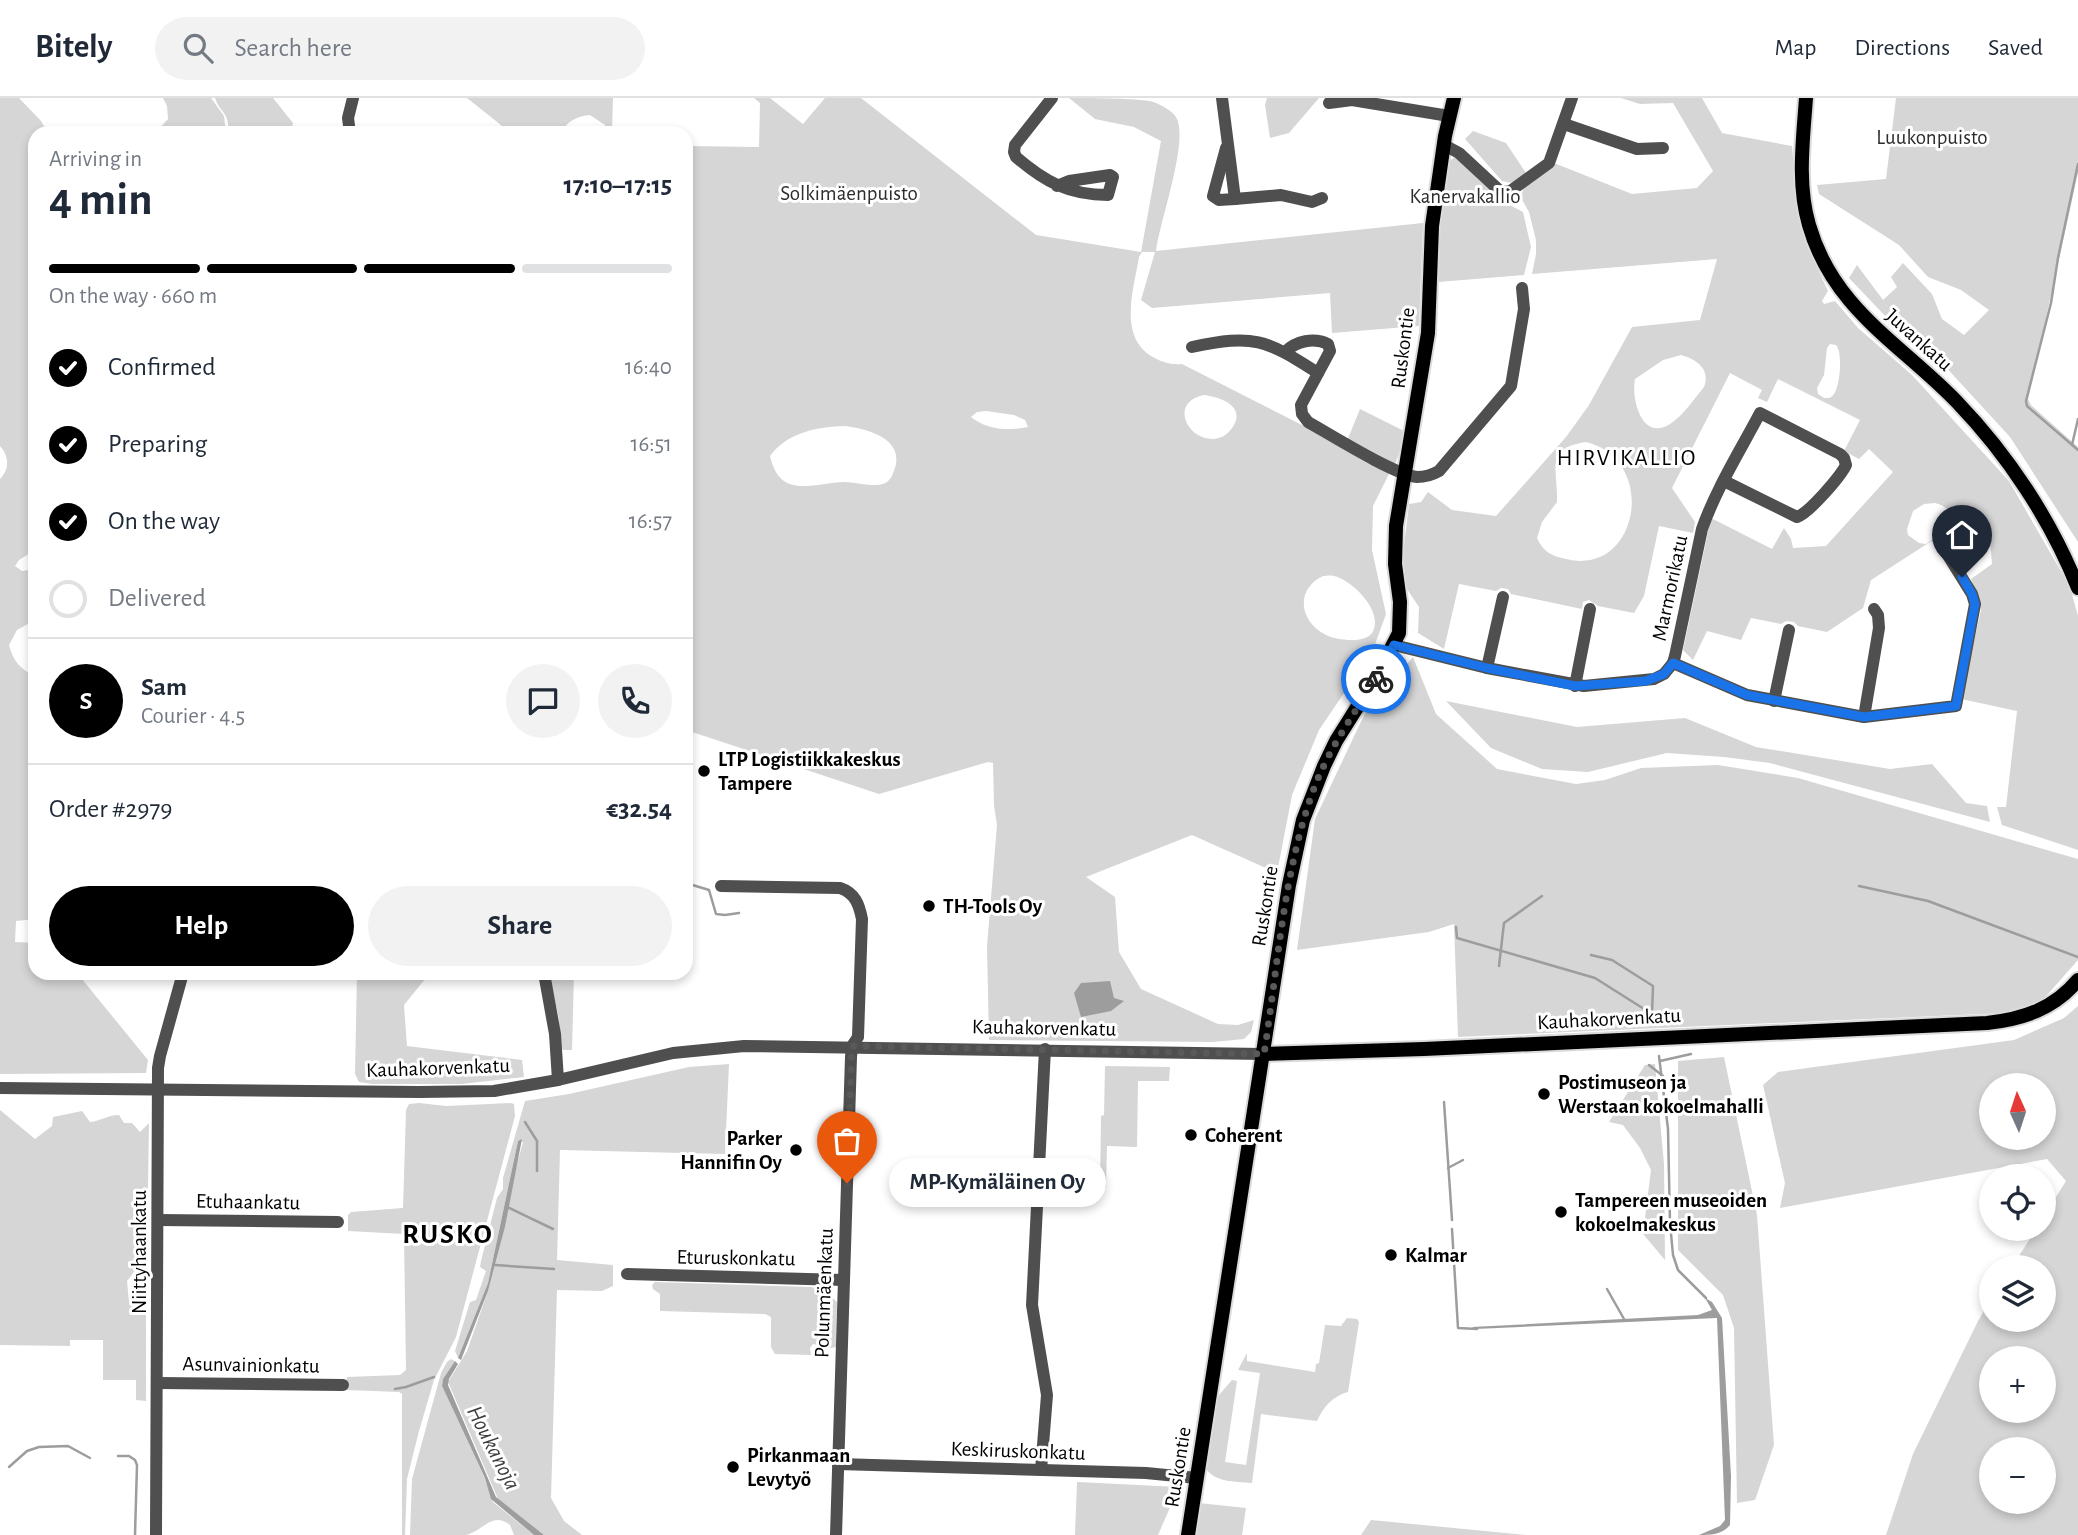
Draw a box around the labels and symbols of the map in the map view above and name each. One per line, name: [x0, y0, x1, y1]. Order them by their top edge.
park label: Luukonpuisto: [1876, 127, 1988, 148]
park label: Solkimäenpuisto: [780, 183, 918, 204]
park label: Kanervakallio: [1409, 186, 1521, 207]
street label: Juvankatu: [1882, 305, 1957, 375]
street label: Ruskontie: [1388, 306, 1418, 390]
district label: HIRVIKALLIO: [1557, 447, 1697, 470]
pin: [1932, 505, 1992, 577]
street label: Marmorikatu: [1649, 533, 1692, 643]
courier: [1341, 644, 1411, 714]
place label: LTP Logistiikkakeskus Tampere: [718, 749, 901, 794]
marker: LTP Logistiikkakeskus Tampere: [696, 763, 712, 779]
street label: Ruskontie: [1248, 864, 1282, 948]
place label: TH-Tools Oy: [943, 896, 1043, 917]
marker: TH-Tools Oy: [921, 898, 937, 914]
street label: Kauhakorvenkatu: [1537, 1005, 1682, 1033]
street label: Kauhakorvenkatu: [972, 1016, 1116, 1040]
street label: Kauhakorvenkatu: [366, 1055, 511, 1081]
place label: Postimuseon ja Werstaan kokoelmahalli: [1558, 1072, 1764, 1117]
north arrow: [1979, 1073, 2056, 1150]
marker: Postimuseon ja Werstaan kokoelmahalli: [1536, 1086, 1552, 1102]
pin: [817, 1111, 877, 1183]
place label: Coherent: [1205, 1125, 1282, 1146]
marker: Coherent: [1183, 1127, 1199, 1143]
place label: Parker Hannifin Oy: [680, 1128, 783, 1173]
marker: Parker Hannifin Oy: [788, 1142, 804, 1158]
callout: MP-Kymäläinen Oy: [889, 1158, 1106, 1208]
street label: Niittyhaankatu: [129, 1190, 150, 1314]
place label: Tampereen museoiden kokoelmakeskus: [1575, 1190, 1767, 1235]
street label: Etuhaankatu: [196, 1191, 301, 1213]
marker: Tampereen museoiden kokoelmakeskus: [1553, 1204, 1569, 1220]
district label: RUSKO: [402, 1221, 494, 1249]
street label: Polunmäenkatu: [811, 1227, 837, 1358]
place label: Kalmar: [1405, 1245, 1468, 1266]
street label: Eturuskonkatu: [677, 1246, 796, 1270]
marker: Kalmar: [1383, 1247, 1399, 1263]
street label: Asunvainionkatu: [182, 1353, 320, 1377]
water label: Houkanoja: [462, 1402, 524, 1494]
street label: Ruskontie: [1161, 1425, 1195, 1509]
street label: Keskiruskonkatu: [950, 1438, 1086, 1464]
place label: Pirkanmaan Levytyö: [747, 1445, 850, 1490]
marker: Pirkanmaan Levytyö: [725, 1459, 741, 1475]

